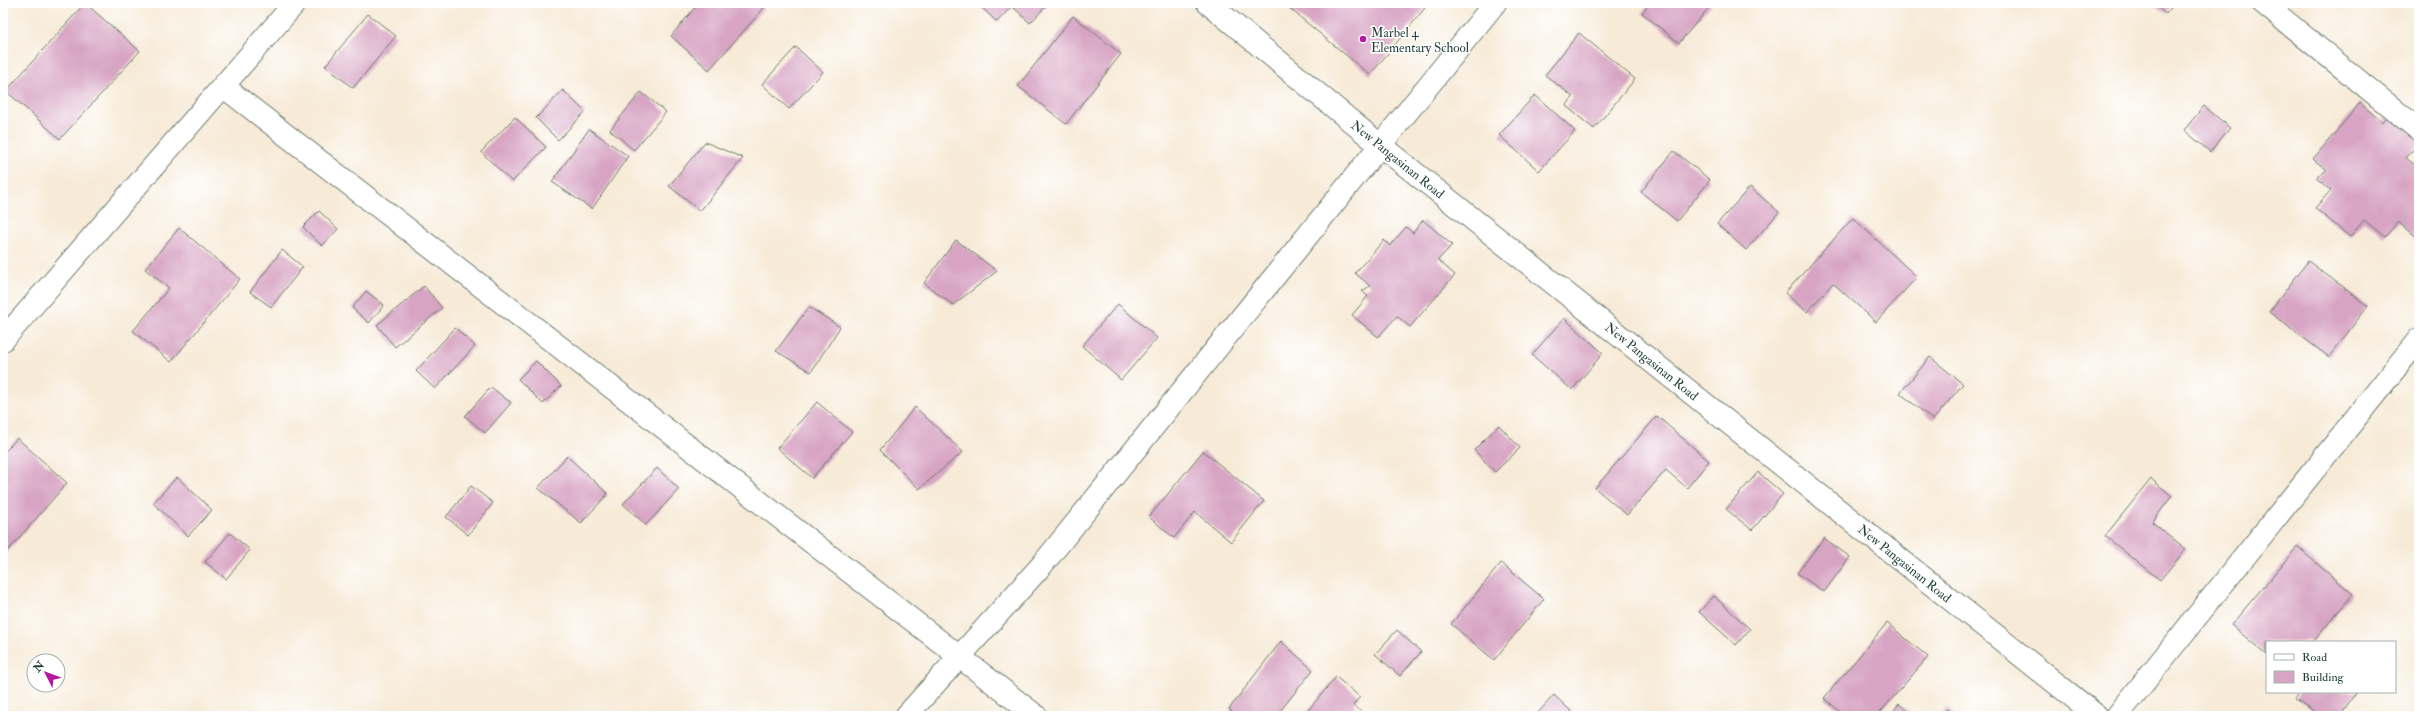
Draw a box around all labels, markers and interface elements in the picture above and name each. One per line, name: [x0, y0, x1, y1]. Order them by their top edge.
place label: Marbel 4 Elementary School: [1371, 25, 1470, 57]
marker: Marbel 4 Elementary School: [1358, 34, 1368, 44]
street label: New Pangasinan Road: [1348, 117, 1448, 203]
street label: New Pangasinan Road: [1602, 319, 1702, 405]
street label: New Pangasinan Road: [1855, 521, 1955, 607]
legend: [2266, 641, 2396, 693]
text: Road: [2302, 650, 2327, 665]
north arrow: [26, 653, 66, 693]
text: N: [30, 658, 48, 675]
text: Building: [2302, 670, 2345, 685]

